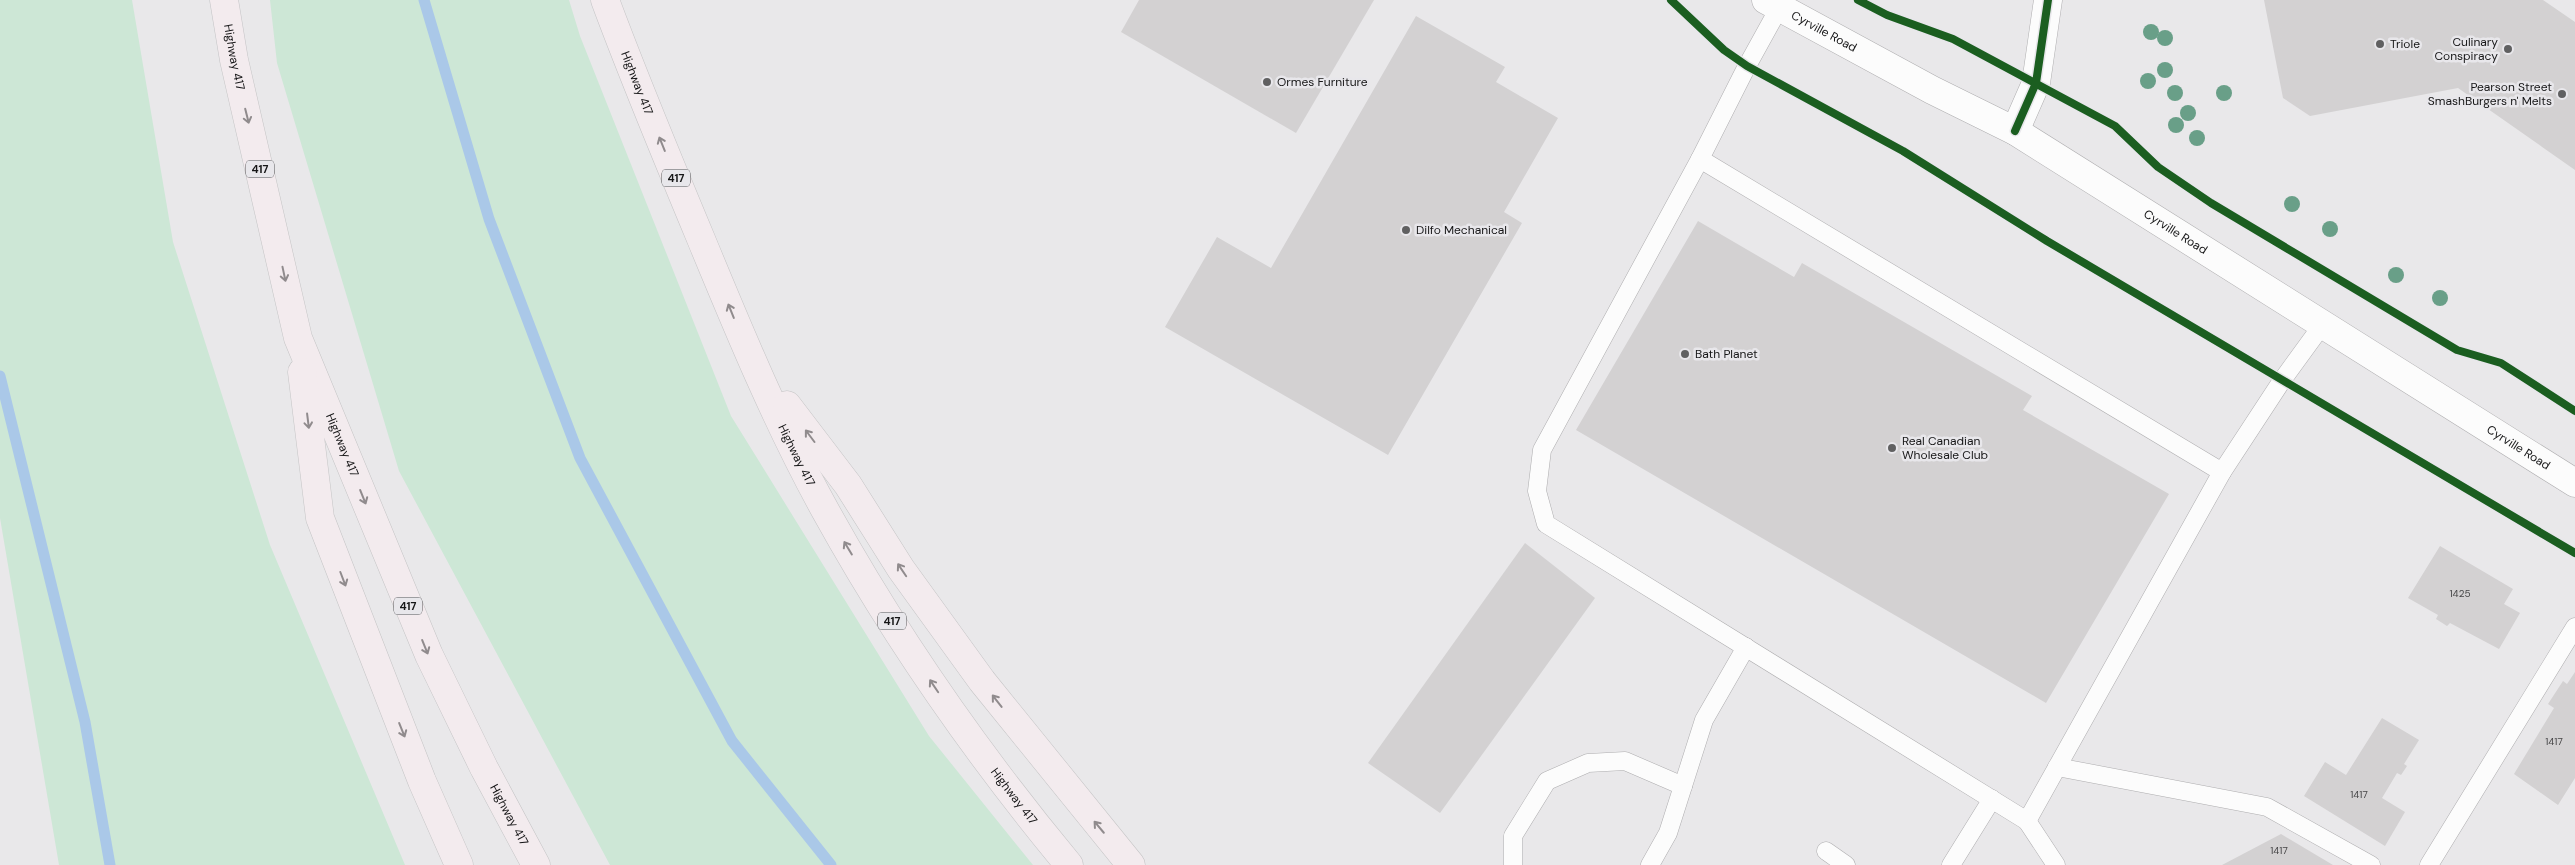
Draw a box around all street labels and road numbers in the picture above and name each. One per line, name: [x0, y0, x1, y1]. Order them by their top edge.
street label: Cyrville Road: [1788, 7, 1860, 56]
street label: Highway 417: [220, 23, 249, 92]
street label: Highway 417: [617, 49, 657, 117]
road number: 417: [246, 160, 274, 178]
road number: 417: [662, 170, 690, 187]
street label: Cyrville Road: [2141, 206, 2210, 258]
street label: Highway 417: [322, 411, 363, 479]
street label: Cyrville Road: [2484, 421, 2553, 473]
street label: Highway 417: [774, 422, 819, 489]
road number: 417: [394, 598, 422, 614]
road number: 417: [878, 612, 906, 630]
street label: Highway 417: [987, 765, 1041, 828]
street label: Highway 417: [486, 781, 532, 848]

